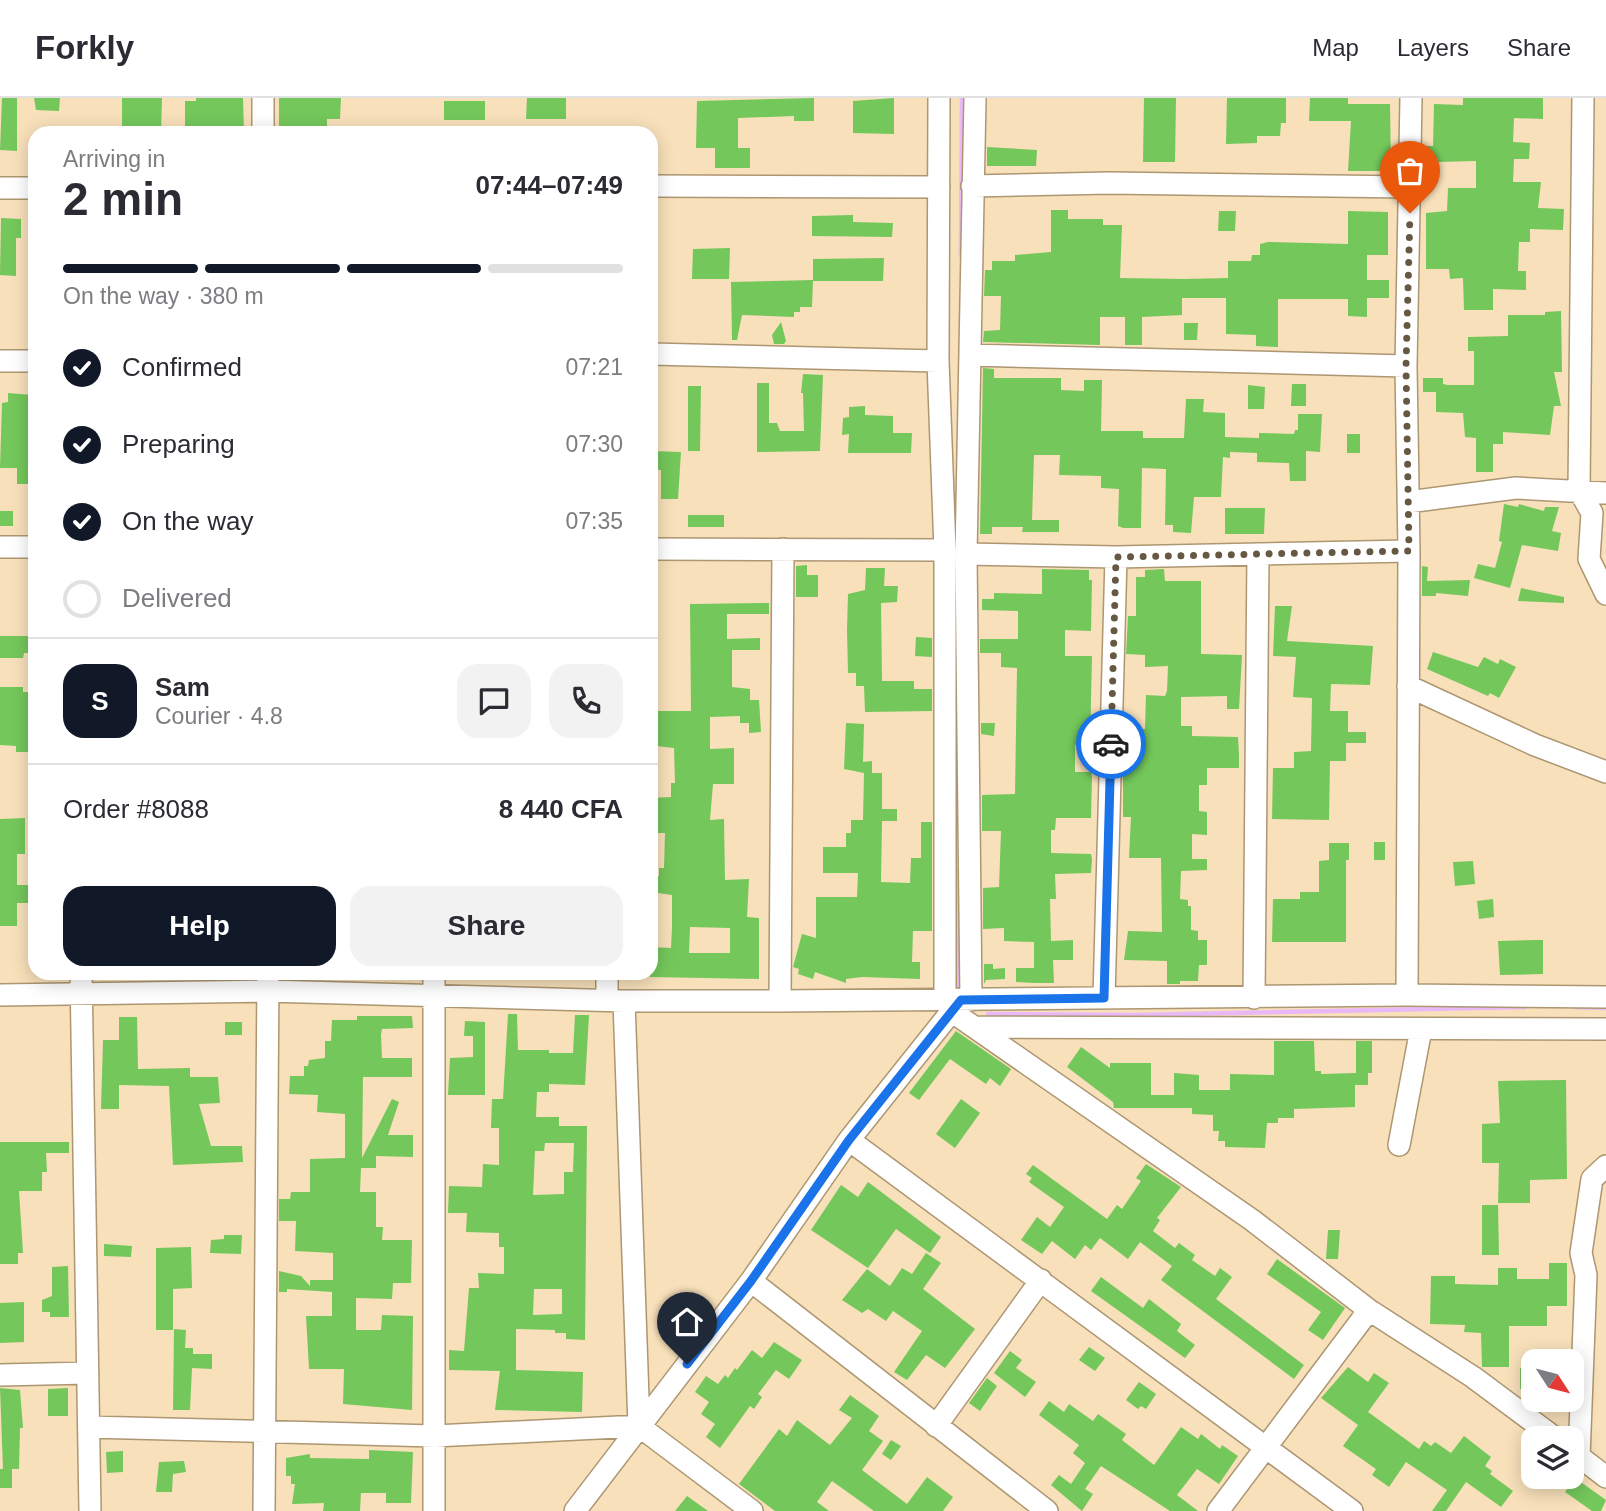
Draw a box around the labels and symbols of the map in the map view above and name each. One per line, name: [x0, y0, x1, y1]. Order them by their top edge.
pin: [1380, 141, 1440, 213]
courier: [1076, 709, 1146, 779]
pin: [657, 1292, 717, 1364]
north arrow: [1521, 1349, 1584, 1412]

